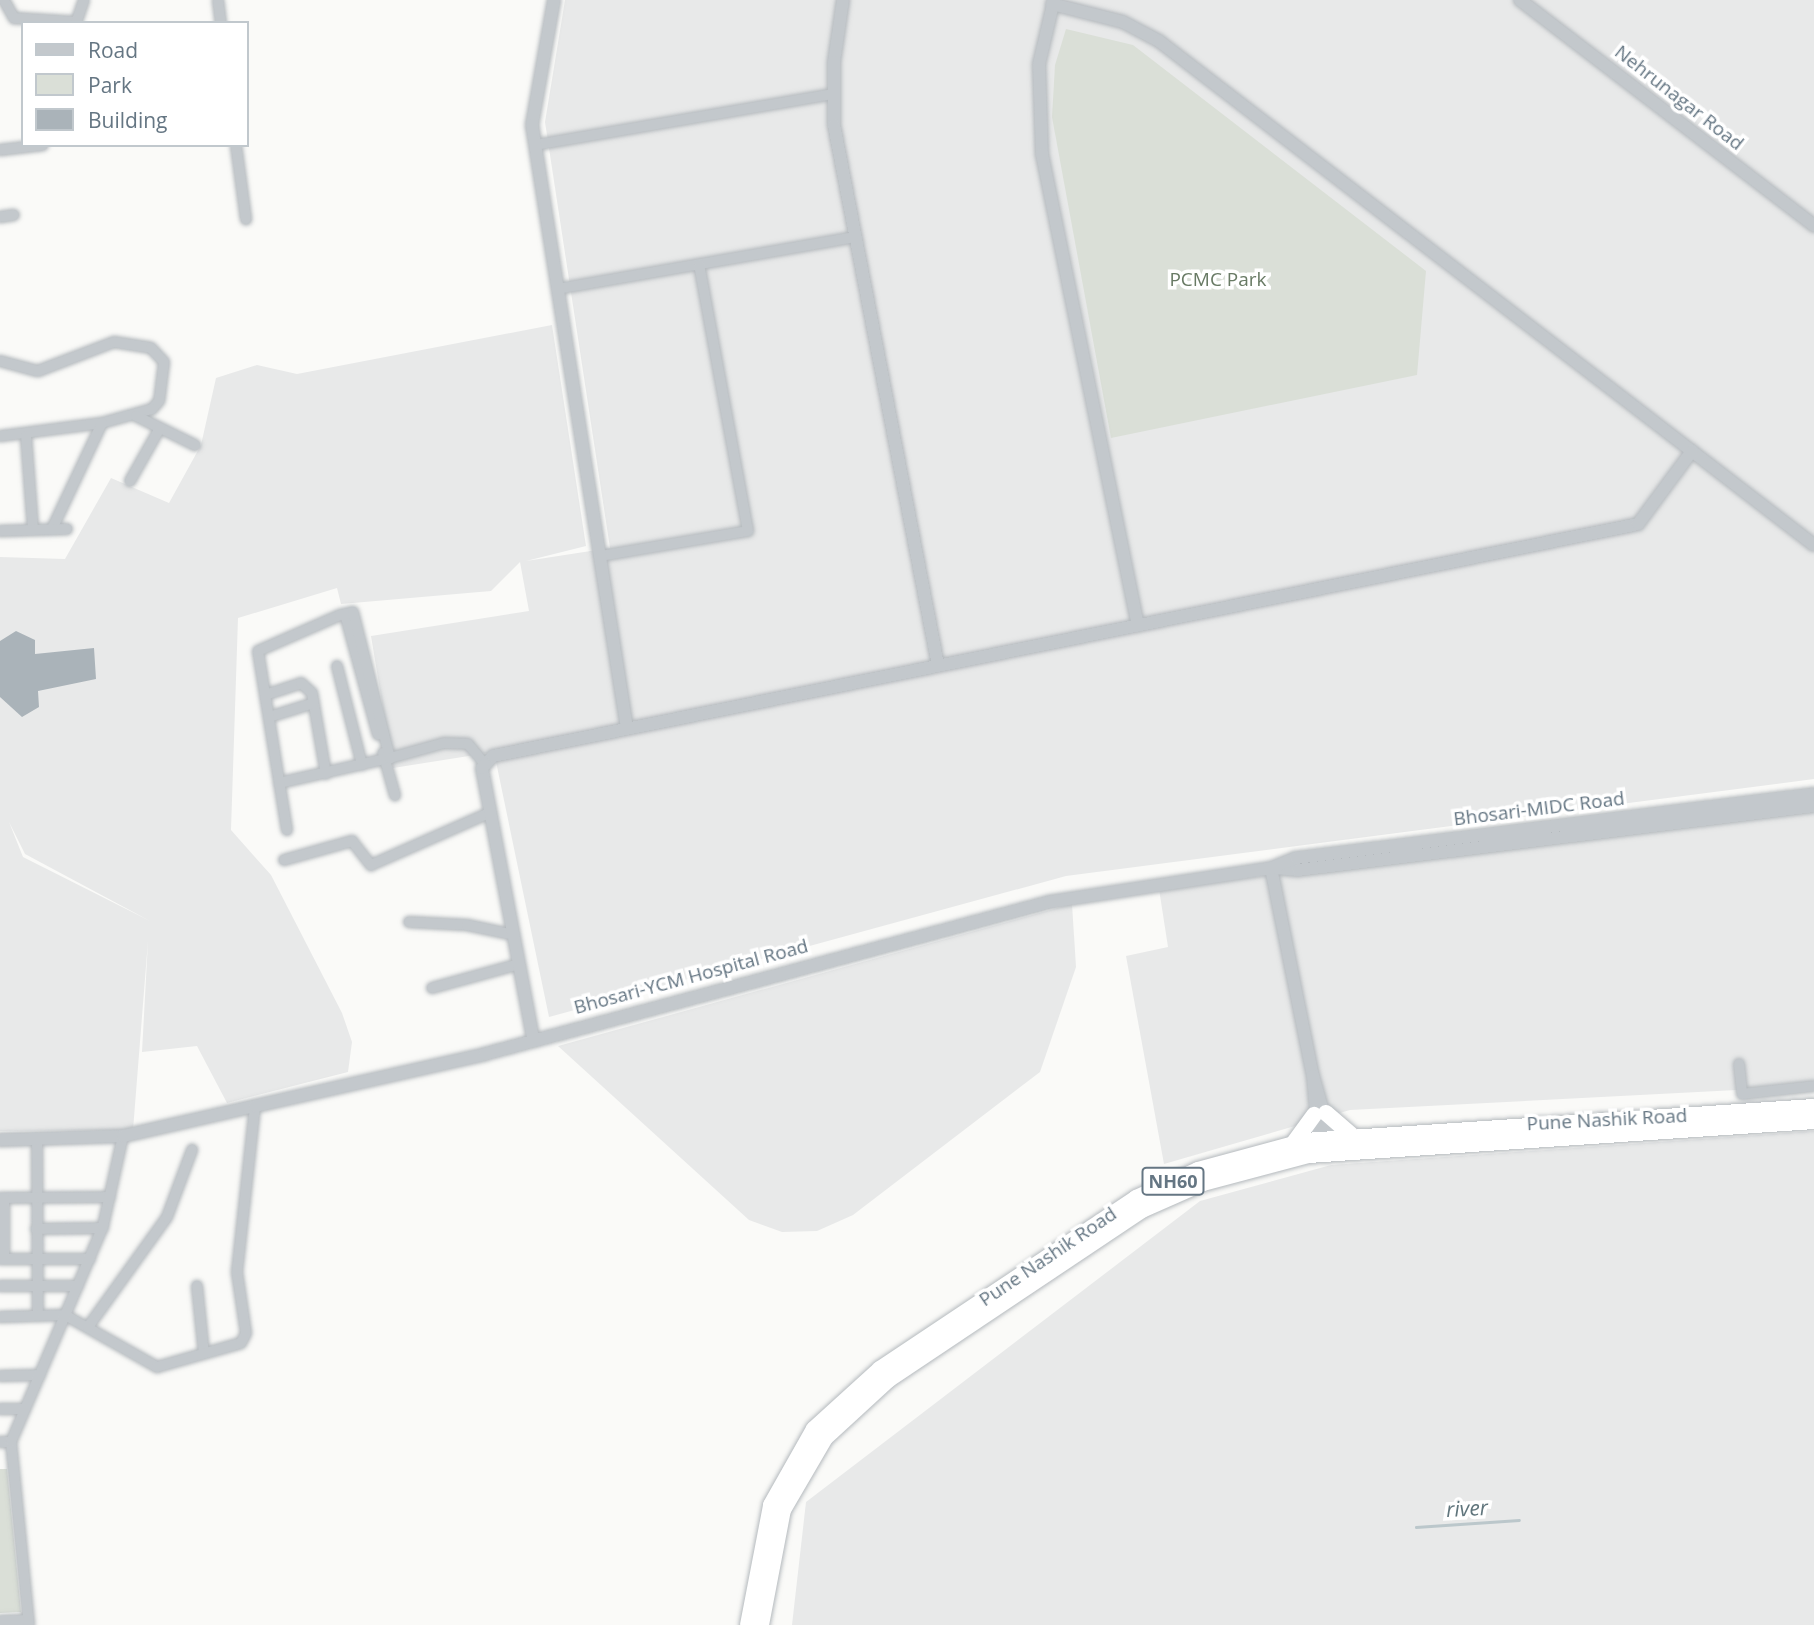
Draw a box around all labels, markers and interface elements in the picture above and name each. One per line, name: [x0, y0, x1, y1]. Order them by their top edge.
legend: [21, 21, 248, 147]
text: Road: [88, 36, 138, 64]
street label: Nehrunagar Road: [1610, 41, 1748, 155]
text: Park: [88, 71, 132, 99]
text: Building: [88, 106, 167, 134]
park label: PCMC Park: [1169, 269, 1267, 291]
street label: Bhosari-MIDC Road: [1452, 787, 1626, 831]
street label: Bhosari-YCM Hospital Road: [571, 935, 811, 1019]
street label: Pune Nashik Road: [1526, 1104, 1688, 1136]
road number: NH60: [1142, 1166, 1204, 1196]
street label: Pune Nashik Road: [975, 1203, 1121, 1311]
water label: river: [1445, 1494, 1489, 1522]

